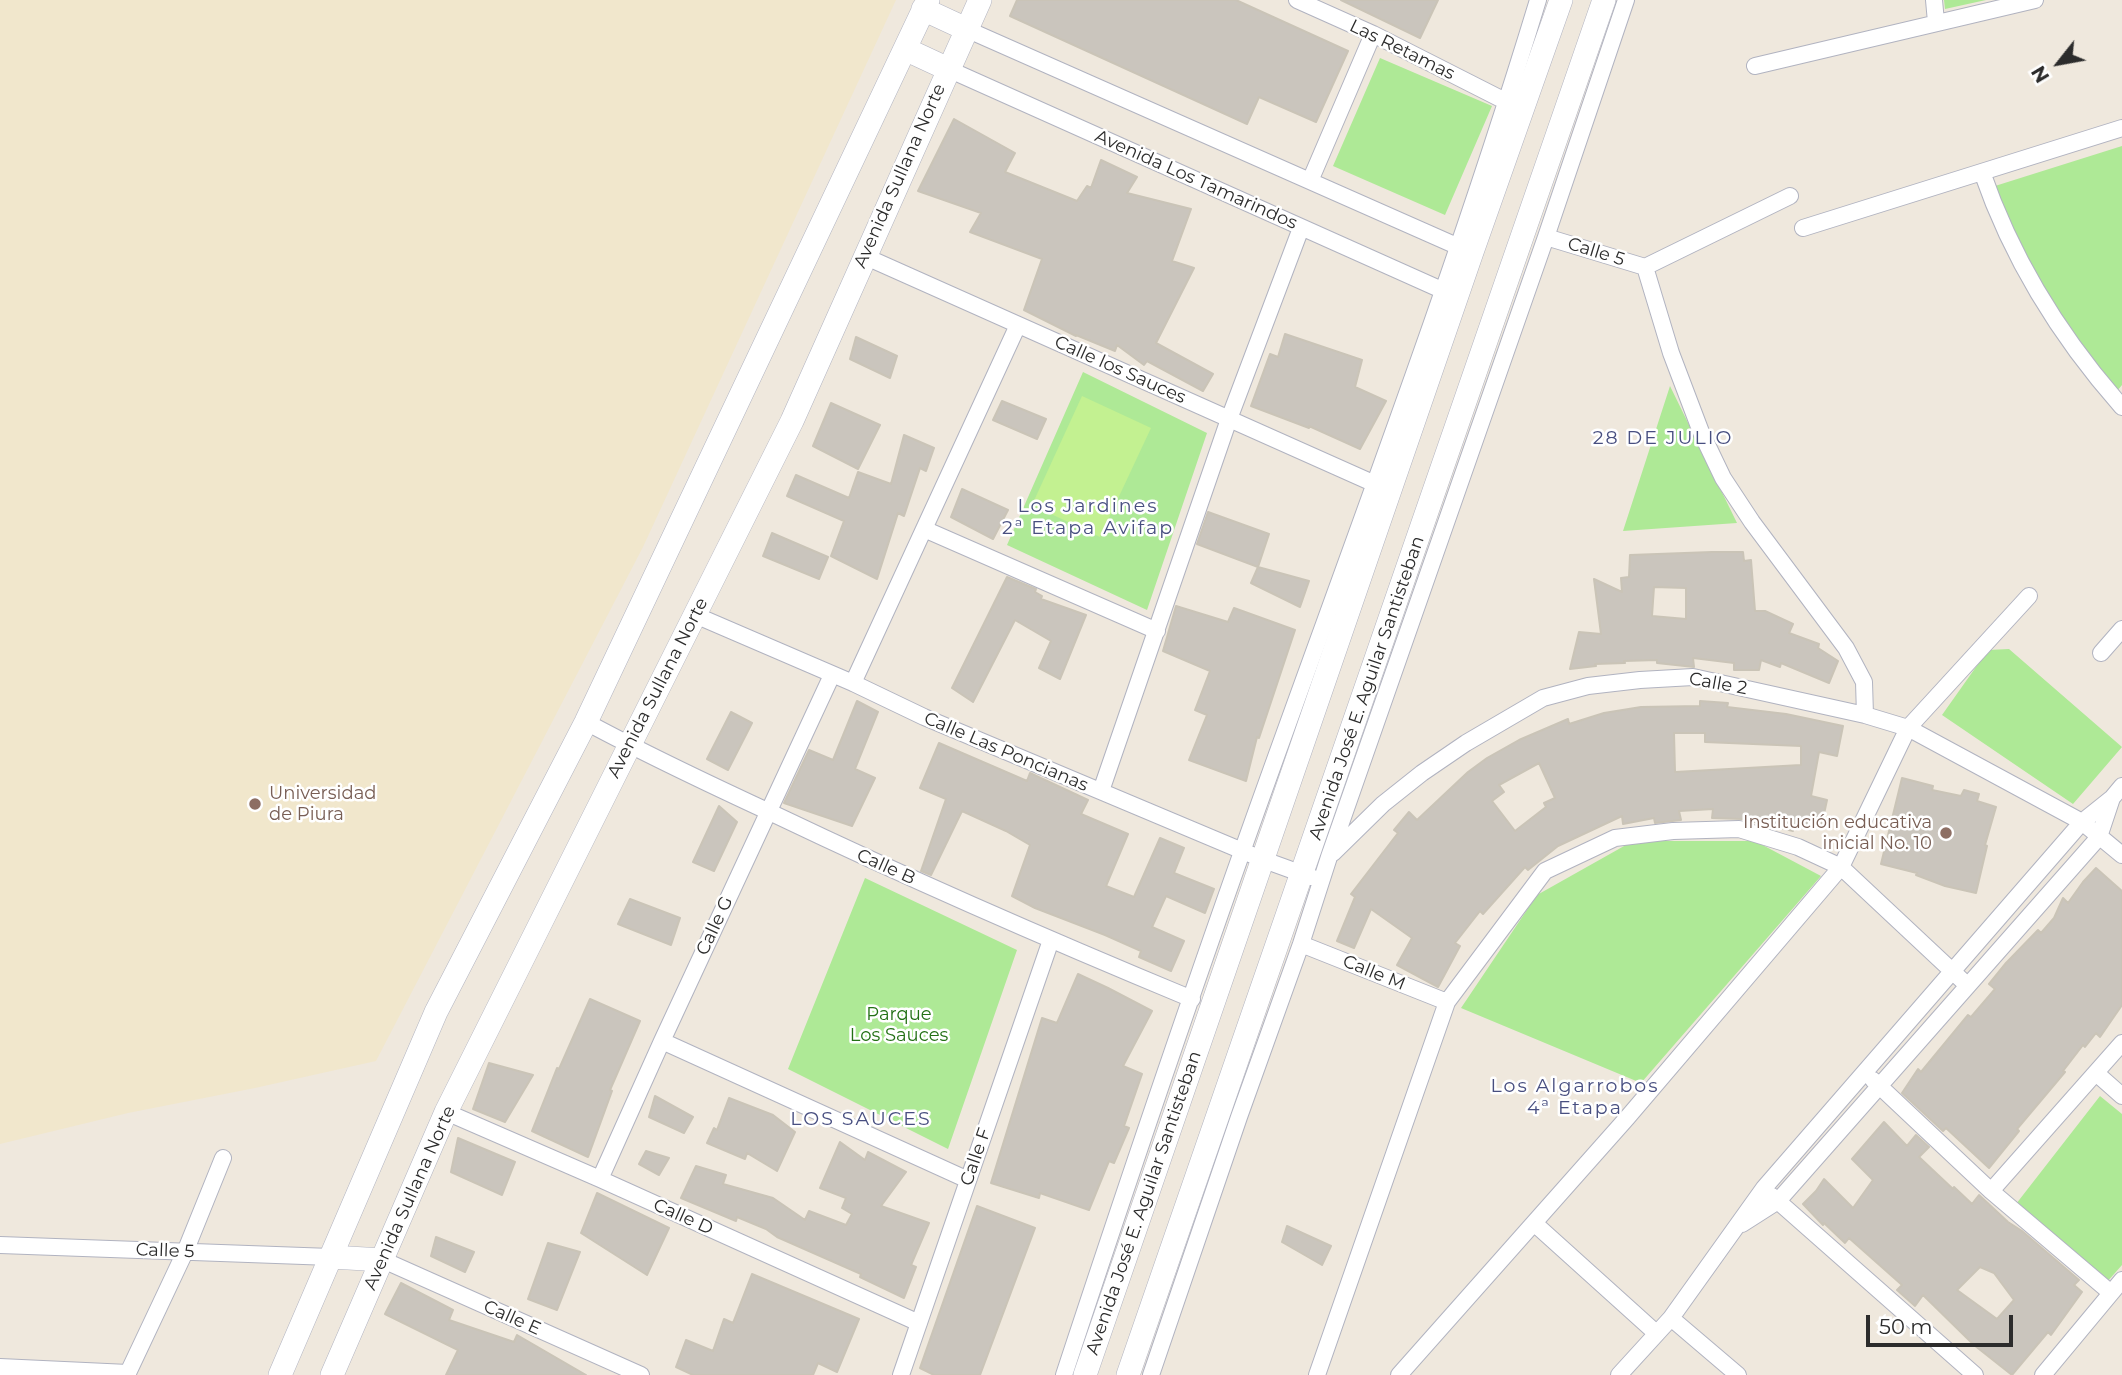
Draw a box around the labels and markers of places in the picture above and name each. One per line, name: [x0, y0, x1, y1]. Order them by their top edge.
place label: Universidad de Piura: [269, 783, 376, 826]
marker: Universidad de Piura: [247, 796, 263, 812]
place label: Institución educativa inicial No. 10: [1743, 812, 1932, 854]
marker: Institución educativa inicial No. 10: [1938, 825, 1954, 841]

